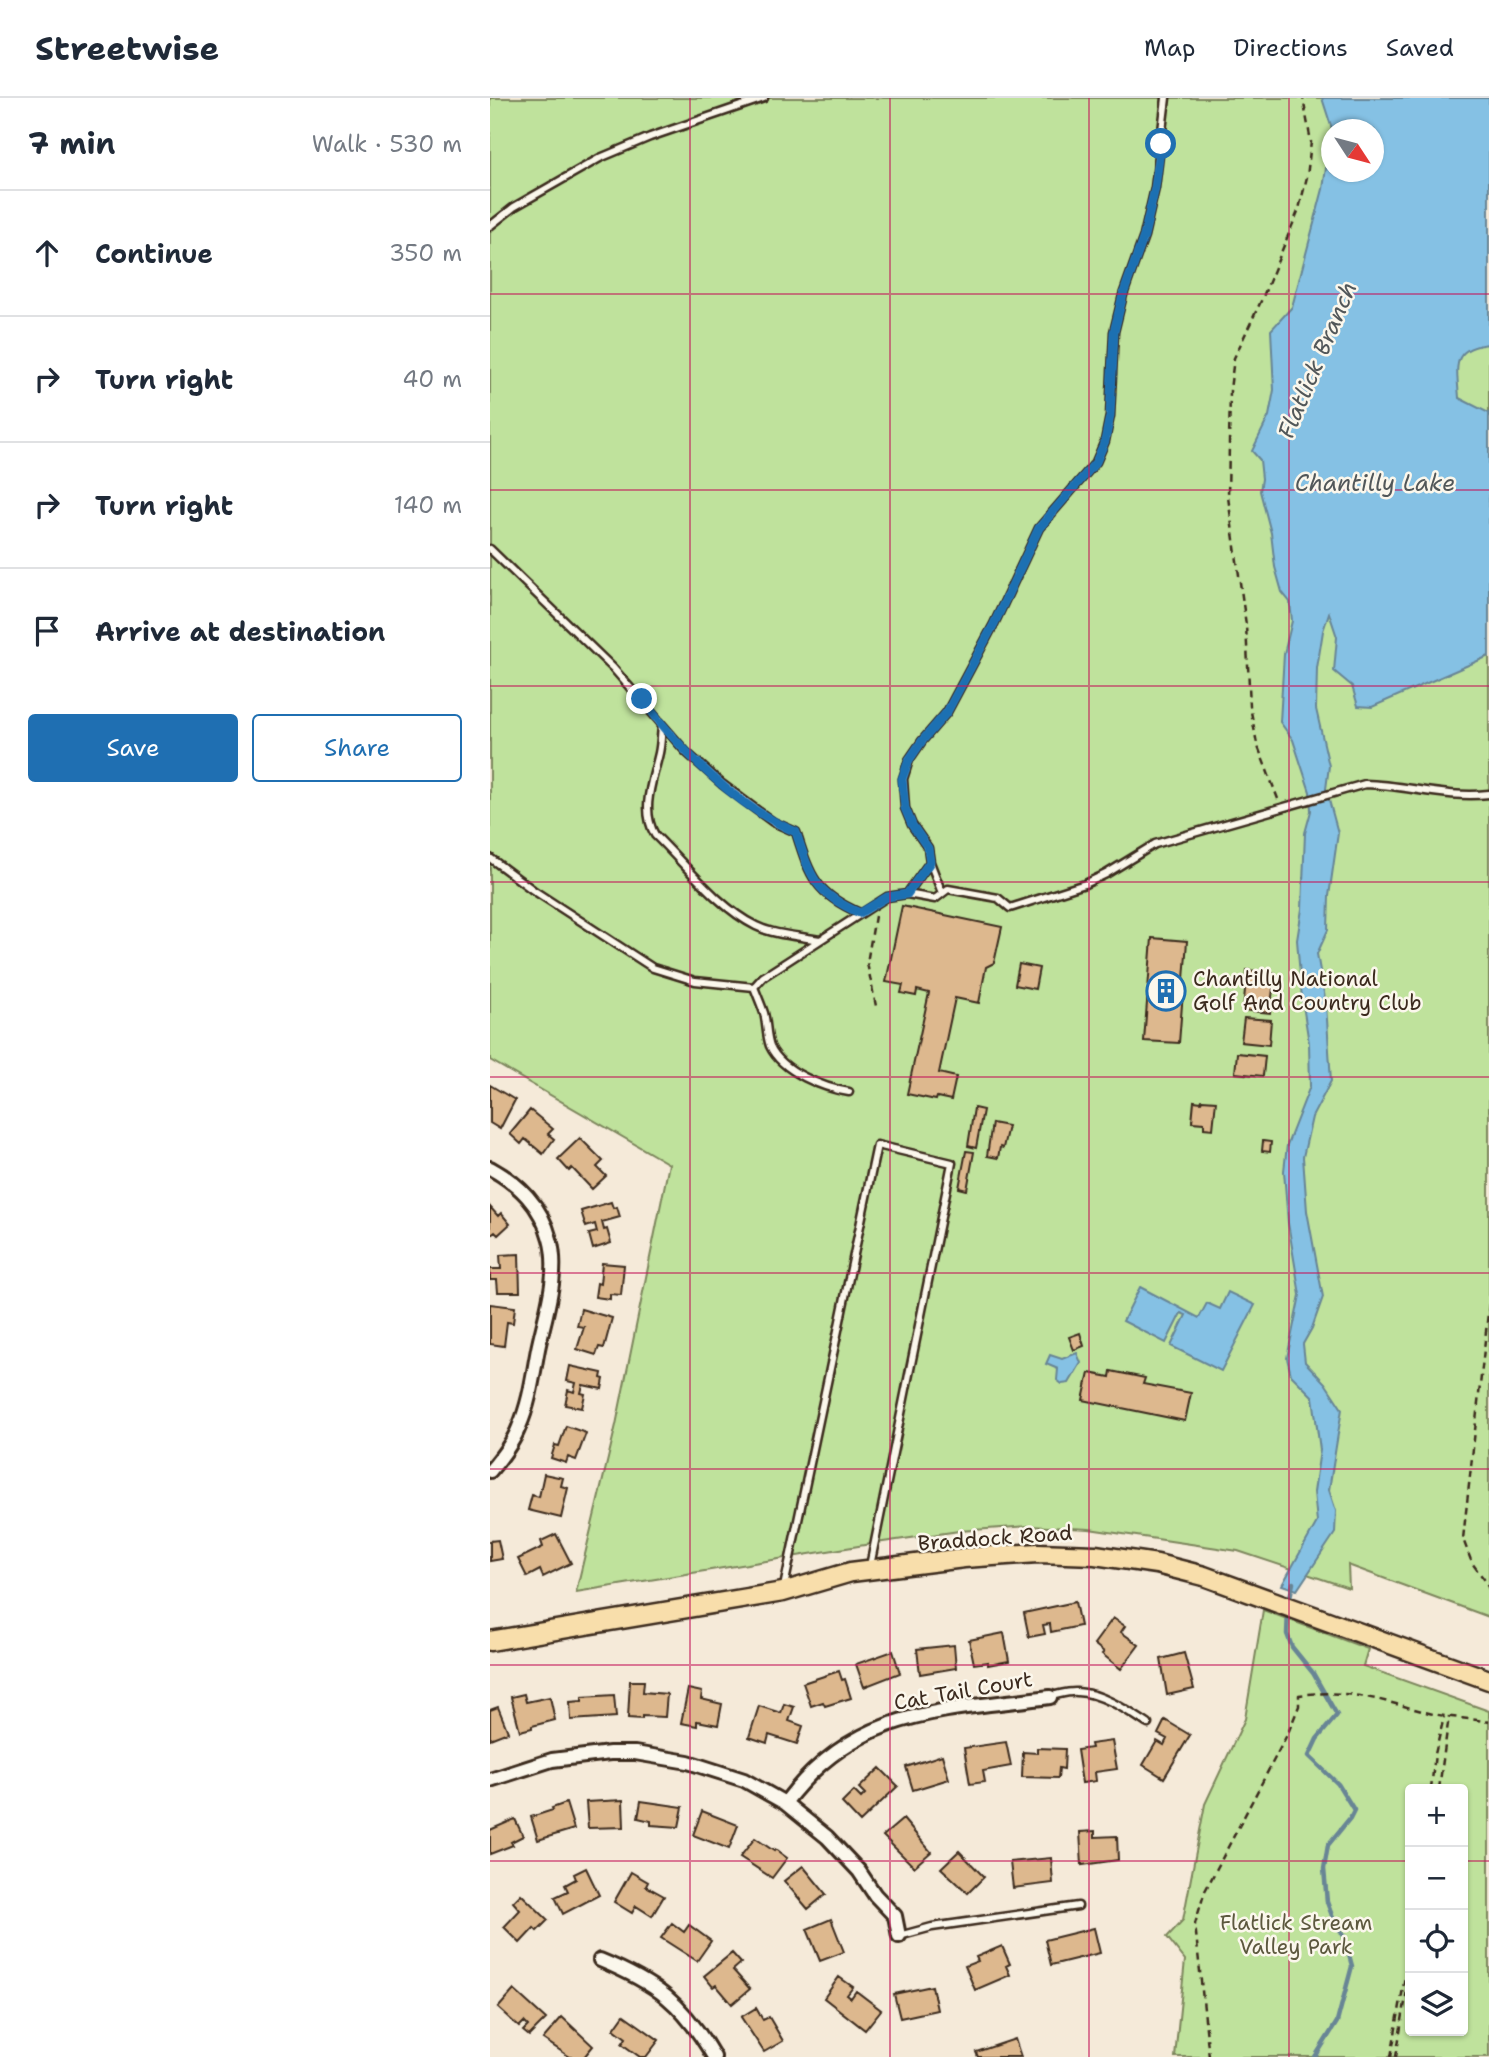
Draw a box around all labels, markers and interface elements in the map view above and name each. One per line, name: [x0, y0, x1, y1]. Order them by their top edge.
text: Streetwise: [35, 26, 219, 71]
text: Map: [1144, 32, 1195, 64]
text: Directions: [1233, 32, 1348, 64]
text: Saved: [1386, 32, 1454, 64]
north arrow: [1321, 119, 1384, 182]
text: 7 min: [28, 123, 115, 164]
route start: [1145, 128, 1176, 159]
text: Walk · 530 m: [312, 129, 462, 159]
icon: ahead: [28, 234, 66, 272]
text: Continue: [95, 236, 213, 271]
text: 350 m: [389, 238, 462, 268]
water label: Flatlick Branch: [1270, 277, 1364, 443]
icon: right: [28, 360, 66, 398]
text: Turn right: [95, 362, 233, 397]
text: 40 m: [402, 364, 462, 394]
water label: Chantilly Lake: [1295, 468, 1455, 498]
icon: right: [28, 486, 66, 524]
text: Turn right: [95, 488, 233, 523]
text: 140 m: [394, 490, 462, 520]
icon: arrive: [28, 612, 66, 650]
text: Arrive at destination: [95, 614, 385, 649]
route end: [626, 683, 657, 714]
button: Save: [28, 714, 238, 782]
button: Share: [252, 714, 462, 782]
place label: Chantilly National Golf And Country Club: [1193, 965, 1422, 1017]
building icon: Chantilly National Golf And Country Club: [1145, 970, 1187, 1012]
street label: Braddock Road: [917, 1519, 1073, 1557]
street label: Cat Tail Court: [892, 1665, 1034, 1717]
map controls: [1405, 1784, 1468, 2036]
button: +: [1405, 1784, 1468, 1847]
button: −: [1405, 1847, 1468, 1910]
park label: Flatlick Stream Valley Park: [1220, 1909, 1372, 1961]
button: locate: [1405, 1910, 1468, 1973]
button: layers: [1405, 1973, 1468, 2036]

